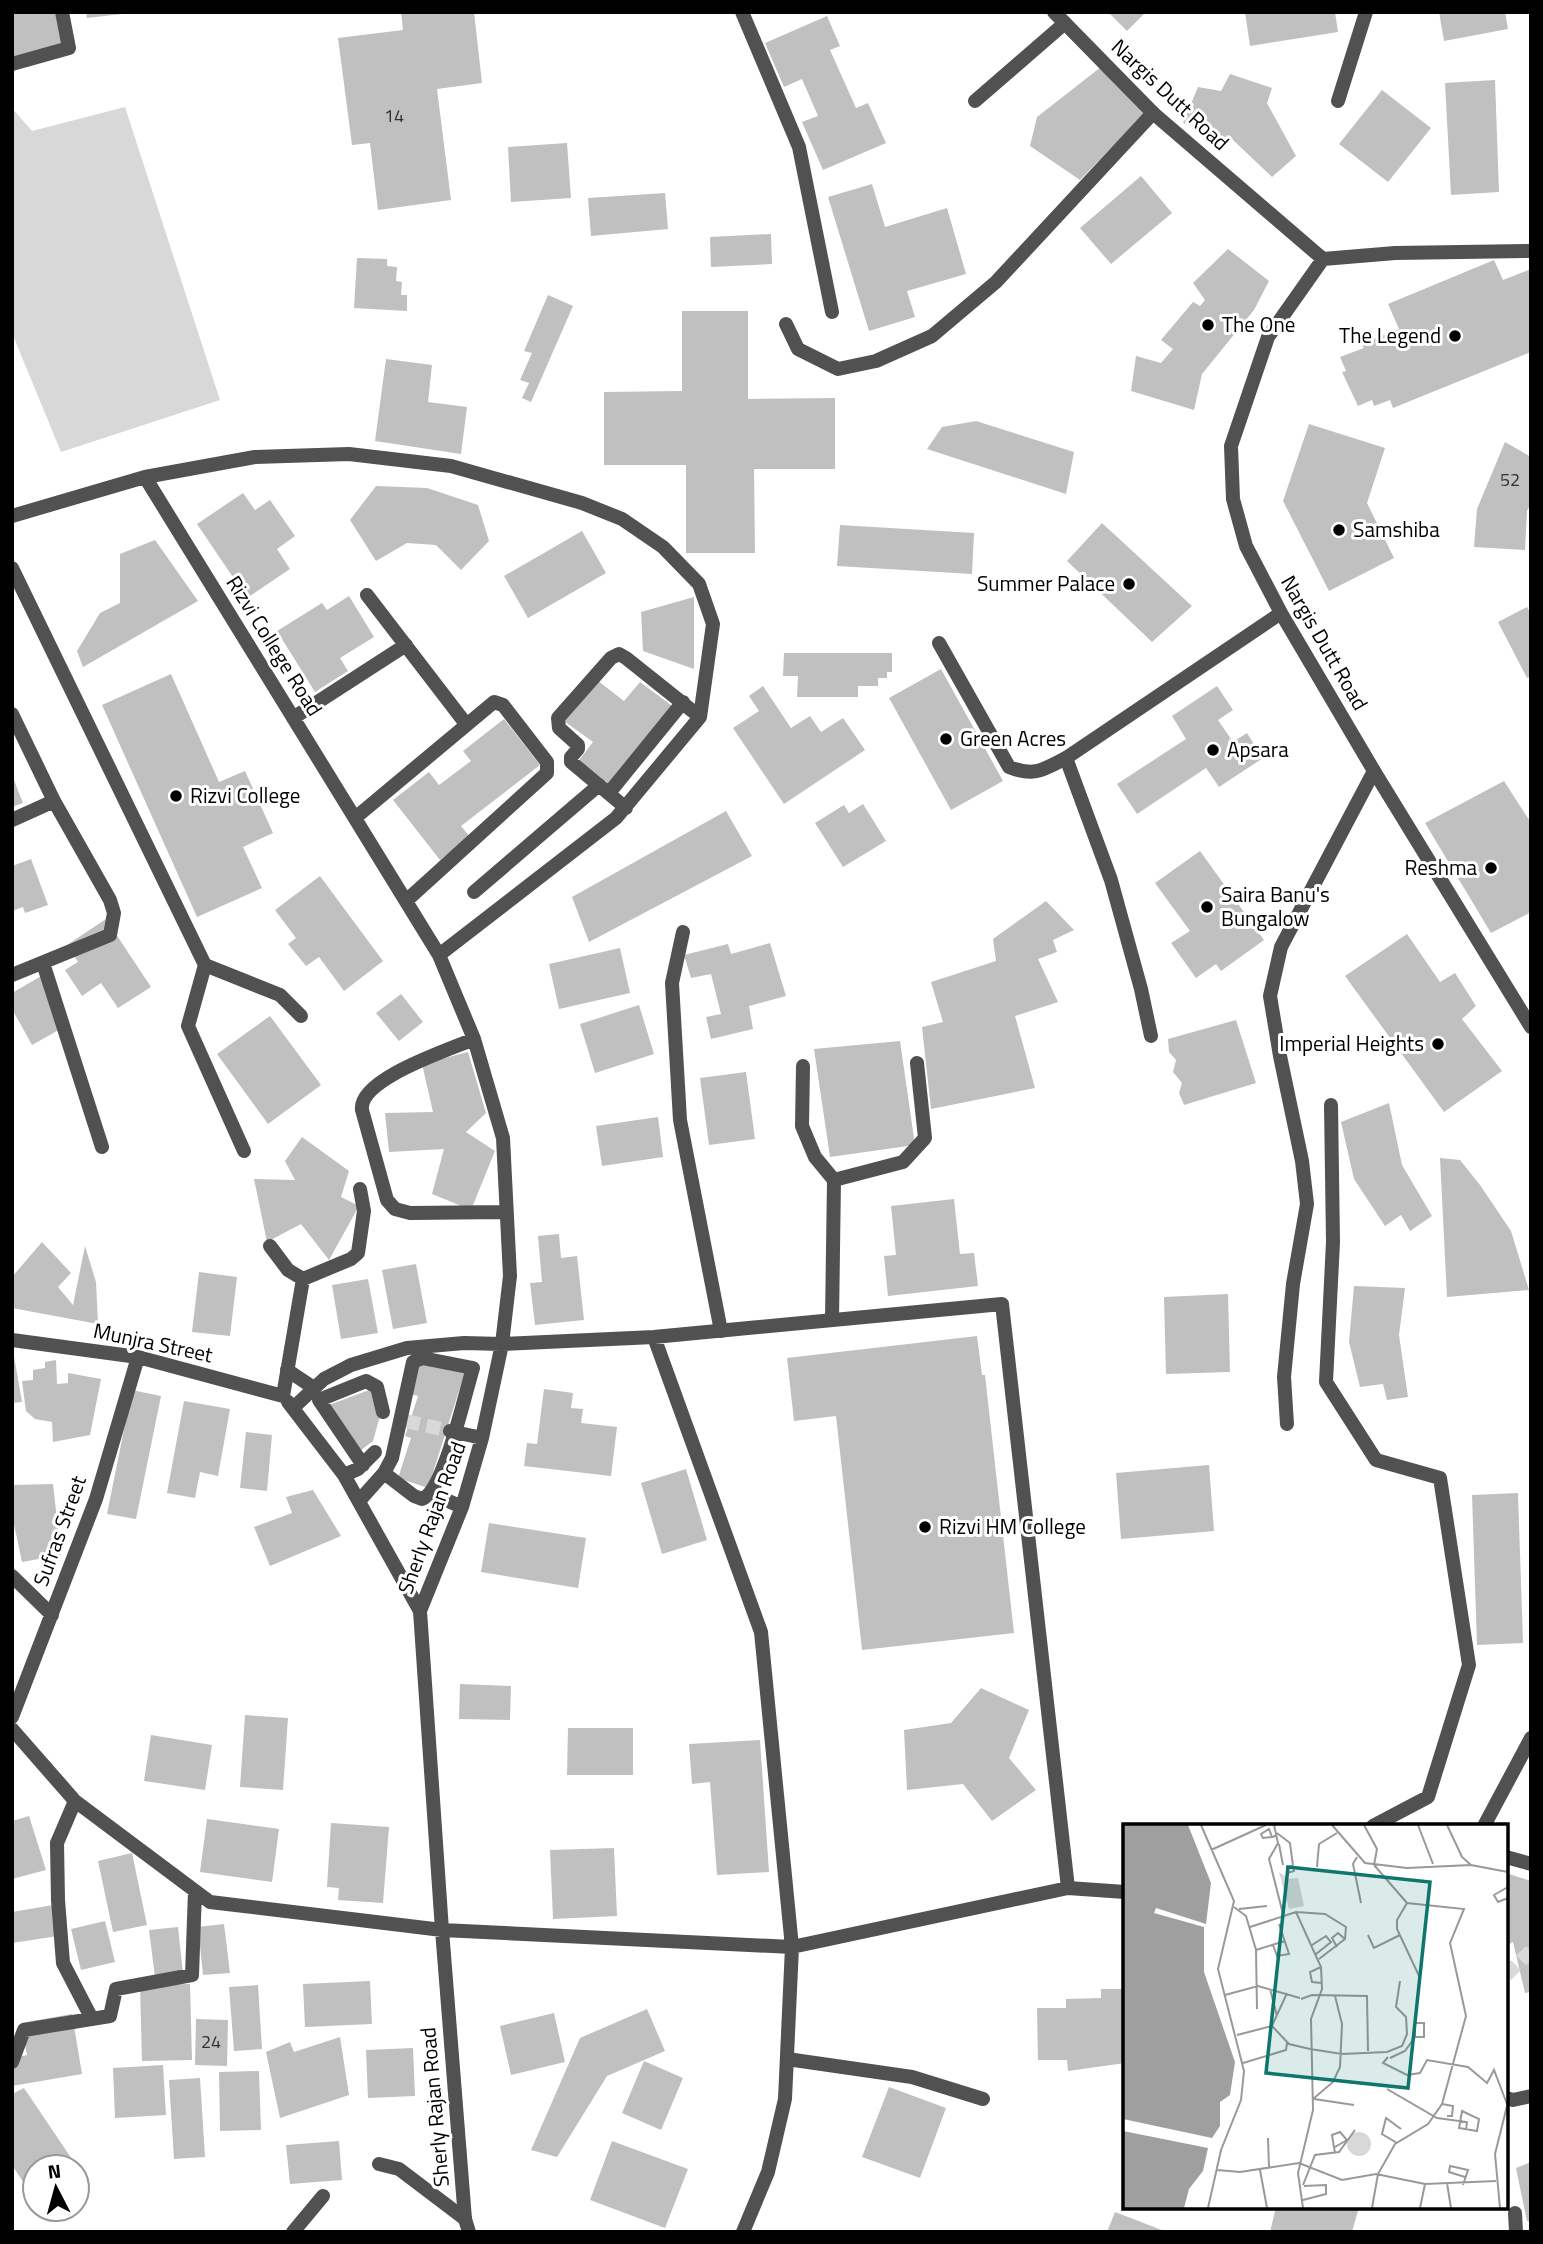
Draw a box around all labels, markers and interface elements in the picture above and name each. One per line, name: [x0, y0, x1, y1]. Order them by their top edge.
street label: Nargis Dutt Road: [1105, 31, 1237, 158]
house number: 14: [384, 102, 404, 129]
place label: The One: [1222, 308, 1295, 340]
marker: The One: [1200, 317, 1216, 333]
place label: The Legend: [1339, 319, 1441, 351]
marker: The Legend: [1447, 328, 1463, 344]
house number: 52: [1500, 466, 1520, 493]
place label: Samshiba: [1353, 513, 1440, 545]
marker: Samshiba: [1331, 522, 1347, 538]
place label: Summer Palace: [977, 567, 1115, 599]
street label: Rizvi College Road: [219, 569, 331, 722]
street label: Nargis Dutt Road: [1273, 569, 1377, 716]
marker: Summer Palace: [1121, 576, 1137, 592]
place label: Green Acres: [960, 722, 1066, 754]
marker: Green Acres: [938, 731, 954, 747]
place label: Apsara: [1227, 733, 1289, 765]
marker: Apsara: [1205, 742, 1221, 758]
place label: Rizvi College: [190, 779, 300, 811]
marker: Rizvi College: [168, 788, 184, 804]
place label: Reshma: [1405, 851, 1477, 883]
marker: Reshma: [1483, 860, 1499, 876]
place label: Saira Banu's Bungalow: [1221, 878, 1330, 934]
marker: Saira Banu's Bungalow: [1199, 899, 1215, 915]
place label: Imperial Heights: [1279, 1027, 1424, 1059]
marker: Imperial Heights: [1430, 1036, 1446, 1052]
street label: Munjra Street: [91, 1314, 216, 1370]
street label: Sherly Rajan Road: [389, 1437, 473, 1598]
street label: Sufras Street: [24, 1470, 94, 1591]
place label: Rizvi HM College: [939, 1510, 1086, 1542]
marker: Rizvi HM College: [917, 1519, 933, 1535]
inset map: [1123, 1824, 1508, 2209]
street label: Sherly Rajan Road: [411, 2026, 457, 2188]
house number: 24: [201, 2028, 221, 2055]
north arrow: [21, 2153, 91, 2223]
text: N: [46, 2155, 62, 2186]

